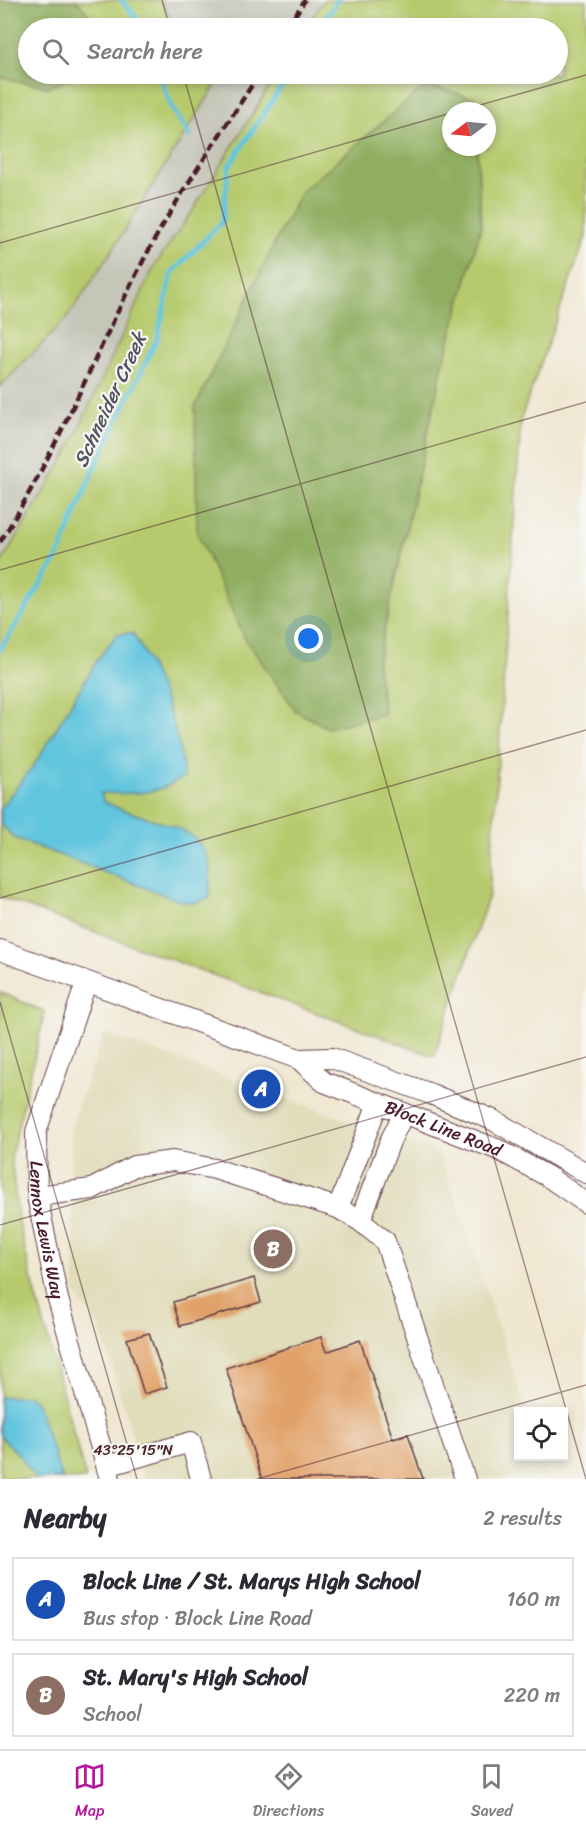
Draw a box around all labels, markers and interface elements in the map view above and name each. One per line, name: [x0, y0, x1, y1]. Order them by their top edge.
search box: [18, 18, 568, 84]
text: Search here: [87, 32, 203, 71]
icon: search: [39, 35, 72, 68]
north arrow: [442, 102, 496, 156]
water label: Schneider Creek: [63, 325, 158, 473]
your location: [294, 624, 323, 653]
pin: A: [242, 1066, 280, 1112]
street label: Block Line Road: [380, 1091, 508, 1166]
street label: Lennox Lewis Way: [20, 1161, 74, 1303]
pin: B: [254, 1226, 292, 1272]
map controls: [514, 1407, 568, 1461]
button: locate: [514, 1407, 568, 1461]
text: 43°25'15"N: [93, 1437, 173, 1463]
text: Nearby: [24, 1495, 106, 1541]
text: 2 results: [483, 1501, 562, 1536]
text: Block Line / St. Marys High School: [83, 1562, 420, 1601]
text: A: [39, 1582, 52, 1617]
text: 160 m: [507, 1582, 560, 1617]
text: Bus stop · Block Line Road: [83, 1601, 312, 1636]
text: St. Mary's High School: [83, 1658, 308, 1697]
text: B: [39, 1678, 52, 1713]
text: 220 m: [504, 1678, 560, 1713]
text: School: [83, 1697, 142, 1732]
tab: Map: [73, 1760, 106, 1825]
tab: Directions: [253, 1760, 324, 1825]
tab: Saved: [471, 1760, 513, 1825]

